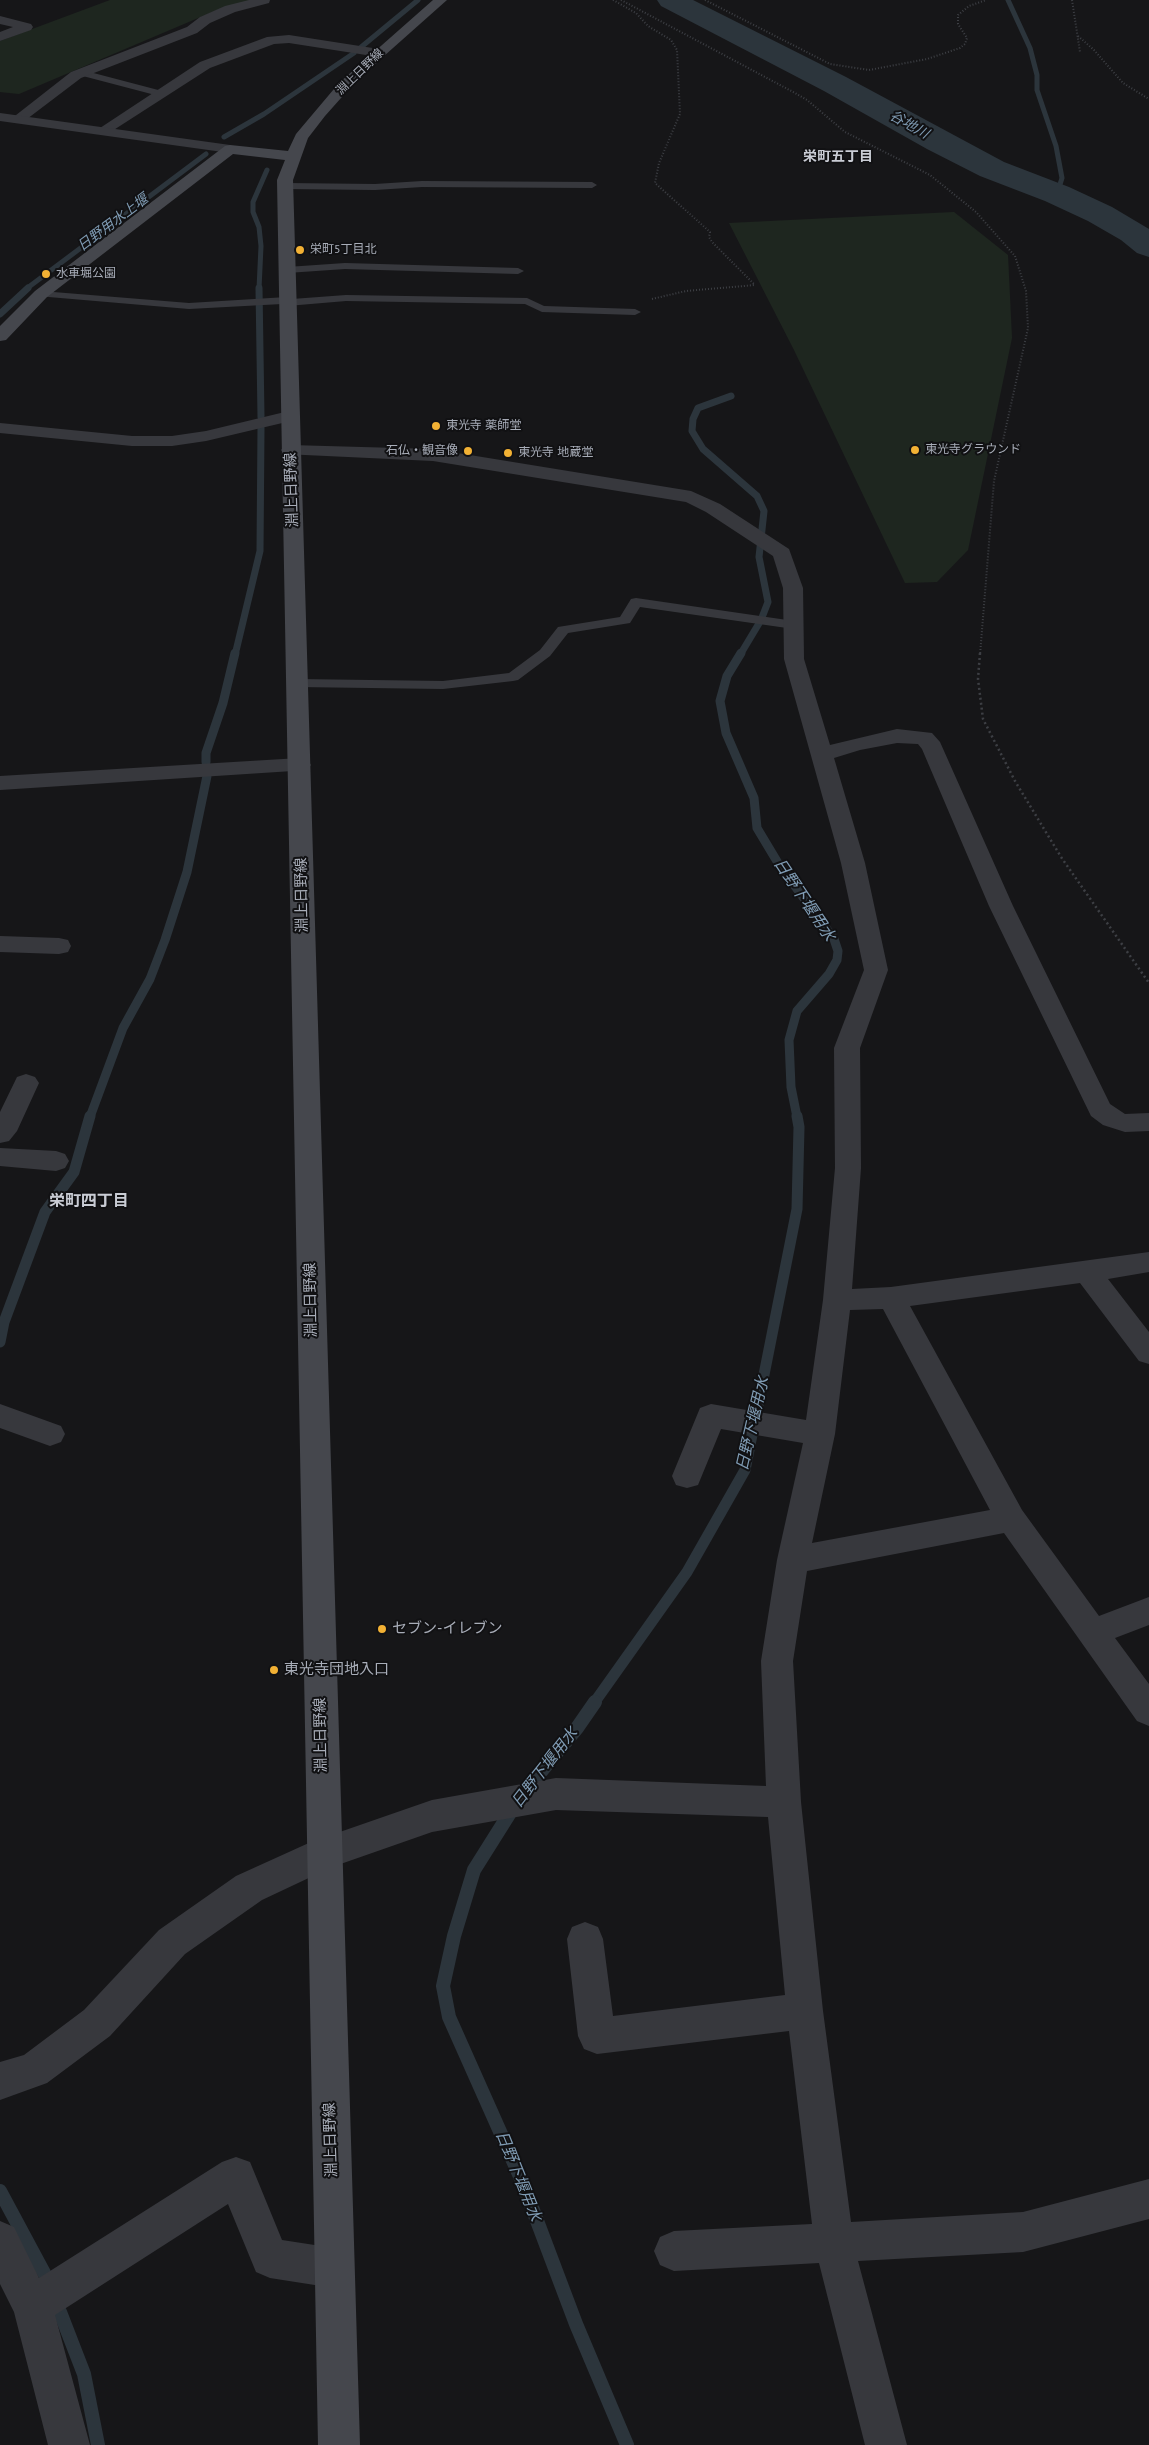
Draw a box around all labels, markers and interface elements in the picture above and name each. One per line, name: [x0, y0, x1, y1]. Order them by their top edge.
street label: 淵上日野線: [333, 46, 387, 98]
water label: 谷地川: [887, 107, 931, 143]
district label: 栄町五丁目: [803, 149, 873, 165]
water label: 日野用水上堰: [74, 191, 152, 255]
place label: 栄町5丁目北: [310, 243, 377, 257]
marker: 栄町5丁目北: [294, 244, 306, 256]
place label: 水車堀公園: [56, 267, 116, 281]
marker: 水車堀公園: [40, 268, 52, 280]
place label: 東光寺 薬師堂: [446, 419, 521, 433]
marker: 東光寺 薬師堂: [430, 420, 442, 432]
place label: 東光寺グラウンド: [925, 443, 1021, 457]
place label: 石仏・観音像: [386, 444, 458, 458]
marker: 東光寺グラウンド: [909, 444, 921, 456]
marker: 石仏・観音像: [462, 445, 474, 457]
place label: 東光寺 地蔵堂: [518, 446, 593, 460]
marker: 東光寺 地蔵堂: [502, 447, 514, 459]
street label: 淵上日野線: [282, 452, 302, 528]
water label: 日野下堰用水: [769, 855, 839, 945]
street label: 淵上日野線: [292, 857, 312, 933]
district label: 栄町四丁目: [49, 1191, 129, 1211]
street label: 淵上日野線: [301, 1262, 321, 1338]
water label: 日野下堰用水: [733, 1375, 773, 1473]
place label: セブン-イレブン: [392, 1620, 502, 1638]
marker: セブン-イレブン: [376, 1623, 388, 1635]
place label: 東光寺団地入口: [284, 1661, 389, 1679]
marker: 東光寺団地入口: [268, 1664, 280, 1676]
street label: 淵上日野線: [311, 1697, 331, 1773]
water label: 日野下堰用水: [508, 1724, 582, 1812]
street label: 淵上日野線: [321, 2102, 341, 2178]
water label: 日野下堰用水: [491, 2128, 545, 2224]

